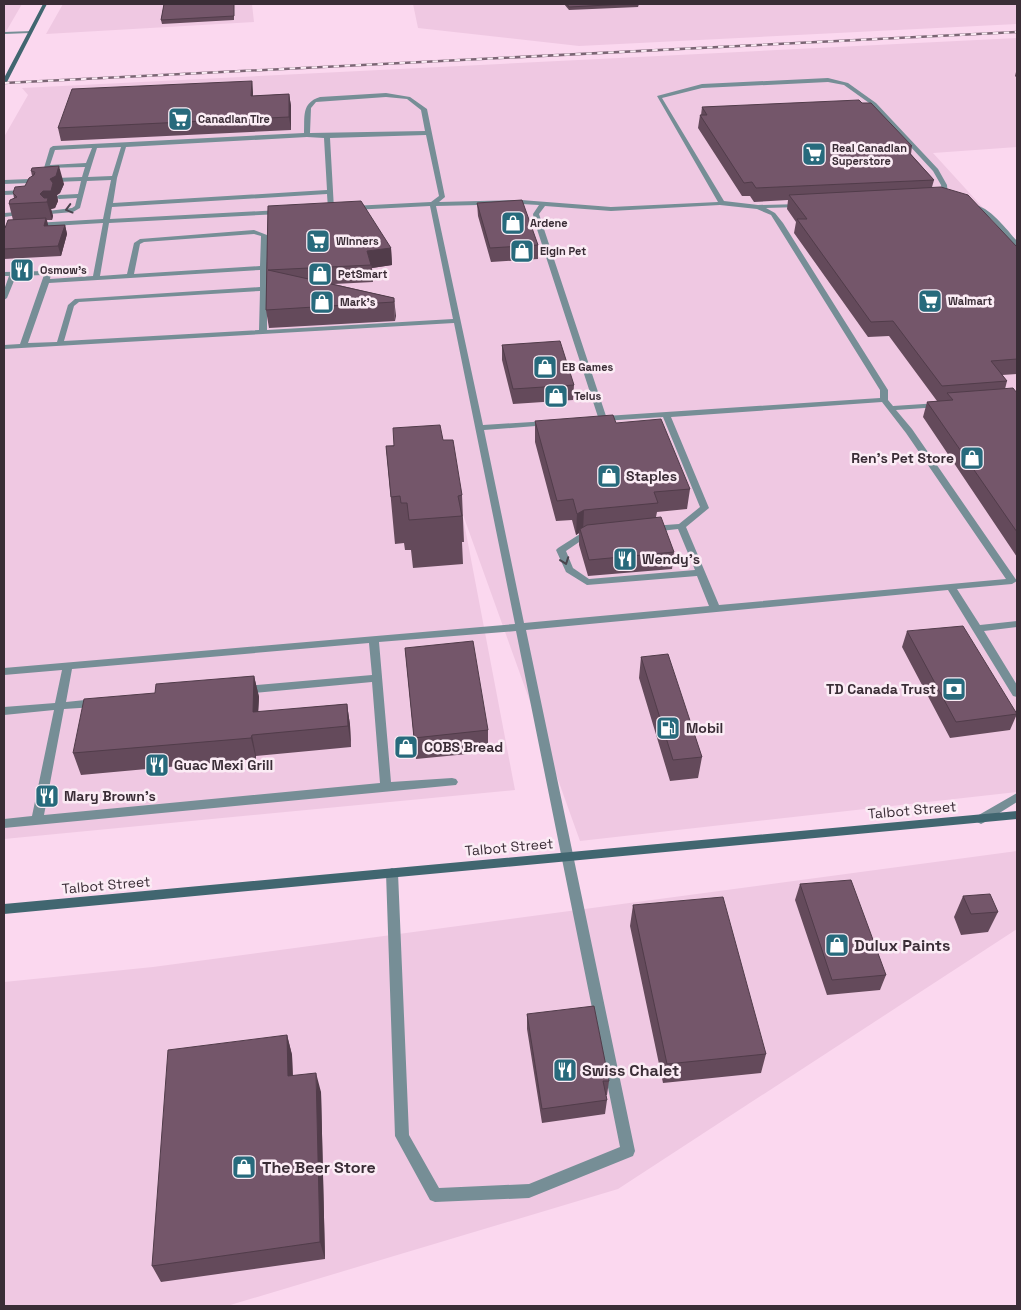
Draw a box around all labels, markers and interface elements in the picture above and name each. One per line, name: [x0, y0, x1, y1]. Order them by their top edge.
supermarket icon: Canadian Tire: [167, 106, 193, 132]
place label: Canadian Tire: [198, 112, 270, 126]
supermarket icon: Real Canadian Superstore: [801, 141, 827, 167]
place label: Real Canadian Superstore: [832, 141, 907, 168]
one-way arrow: [65, 203, 74, 214]
shop icon: Ardene: [500, 210, 526, 236]
place label: Ardene: [530, 216, 568, 230]
supermarket icon: Winners: [305, 228, 331, 254]
place label: Winners: [336, 234, 379, 248]
shop icon: Elgin Pet: [509, 238, 535, 264]
place label: Elgin Pet: [540, 244, 586, 258]
restaurant icon: Osmow's: [9, 257, 35, 283]
shop icon: PetSmart: [307, 261, 333, 287]
place label: Osmow's: [40, 263, 87, 277]
place label: PetSmart: [338, 267, 388, 281]
supermarket icon: Walmart: [917, 288, 943, 314]
shop icon: Mark's: [309, 289, 335, 315]
place label: Walmart: [948, 294, 992, 308]
place label: Mark's: [340, 295, 376, 309]
shop icon: EB Games: [532, 354, 558, 380]
place label: EB Games: [562, 360, 614, 374]
shop icon: Telus: [543, 383, 569, 409]
place label: Telus: [574, 389, 601, 403]
shop icon: Ren's Pet Store: [959, 445, 985, 471]
place label: Ren's Pet Store: [851, 449, 954, 467]
shop icon: Staples: [596, 463, 622, 489]
place label: Staples: [626, 467, 677, 485]
restaurant icon: Wendy's: [612, 546, 638, 572]
place label: Wendy's: [642, 550, 700, 568]
one-way arrow: [559, 556, 569, 565]
bank icon: TD Canada Trust: [941, 676, 967, 702]
place label: TD Canada Trust: [826, 680, 936, 698]
fuel station icon: Mobil: [655, 715, 681, 741]
place label: Mobil: [686, 719, 723, 737]
shop icon: COBS Bread: [393, 734, 419, 760]
place label: COBS Bread: [424, 738, 503, 756]
restaurant icon: Guac Mexi Grill: [144, 752, 170, 778]
place label: Guac Mexi Grill: [174, 756, 273, 774]
restaurant icon: Mary Brown's: [34, 783, 60, 809]
place label: Mary Brown's: [64, 787, 156, 805]
street label: Talbot Street: [867, 797, 957, 823]
street label: Talbot Street: [464, 834, 554, 860]
street label: Talbot Street: [61, 872, 151, 898]
shop icon: Dulux Paints: [824, 932, 850, 958]
place label: Dulux Paints: [854, 935, 950, 956]
restaurant icon: Swiss Chalet: [552, 1057, 578, 1083]
place label: Swiss Chalet: [582, 1060, 679, 1081]
shop icon: The Beer Store: [231, 1154, 257, 1180]
place label: The Beer Store: [262, 1157, 376, 1178]

